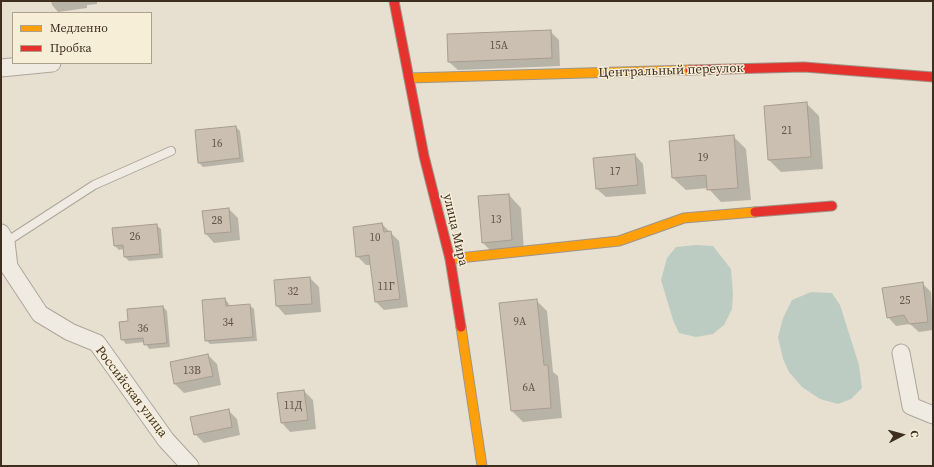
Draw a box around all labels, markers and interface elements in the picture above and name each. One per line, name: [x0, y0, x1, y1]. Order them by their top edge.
legend: [12, 12, 152, 64]
text: Медленно: [50, 20, 108, 36]
house number: 15А: [490, 39, 508, 53]
text: Пробка: [50, 40, 92, 56]
street label: Центральный переулок: [598, 61, 744, 81]
house number: 21: [782, 124, 792, 138]
house number: 16: [212, 137, 222, 151]
house number: 19: [698, 151, 708, 165]
house number: 17: [610, 165, 620, 179]
street label: улица Мира: [439, 192, 471, 268]
house number: 13: [491, 213, 501, 227]
house number: 28: [212, 214, 222, 228]
house number: 26: [130, 230, 140, 244]
house number: 10: [370, 231, 380, 245]
house number: 11Г: [377, 280, 395, 294]
house number: 32: [288, 285, 298, 299]
house number: 25: [900, 294, 910, 308]
house number: 9А: [514, 315, 526, 329]
house number: 34: [223, 316, 233, 330]
house number: 36: [138, 322, 148, 336]
street label: Российская улица: [92, 343, 170, 441]
house number: 13В: [183, 364, 201, 378]
house number: 6А: [523, 381, 535, 395]
house number: 11Д: [284, 399, 302, 413]
north arrow: [882, 415, 922, 455]
text: С: [907, 430, 922, 438]

